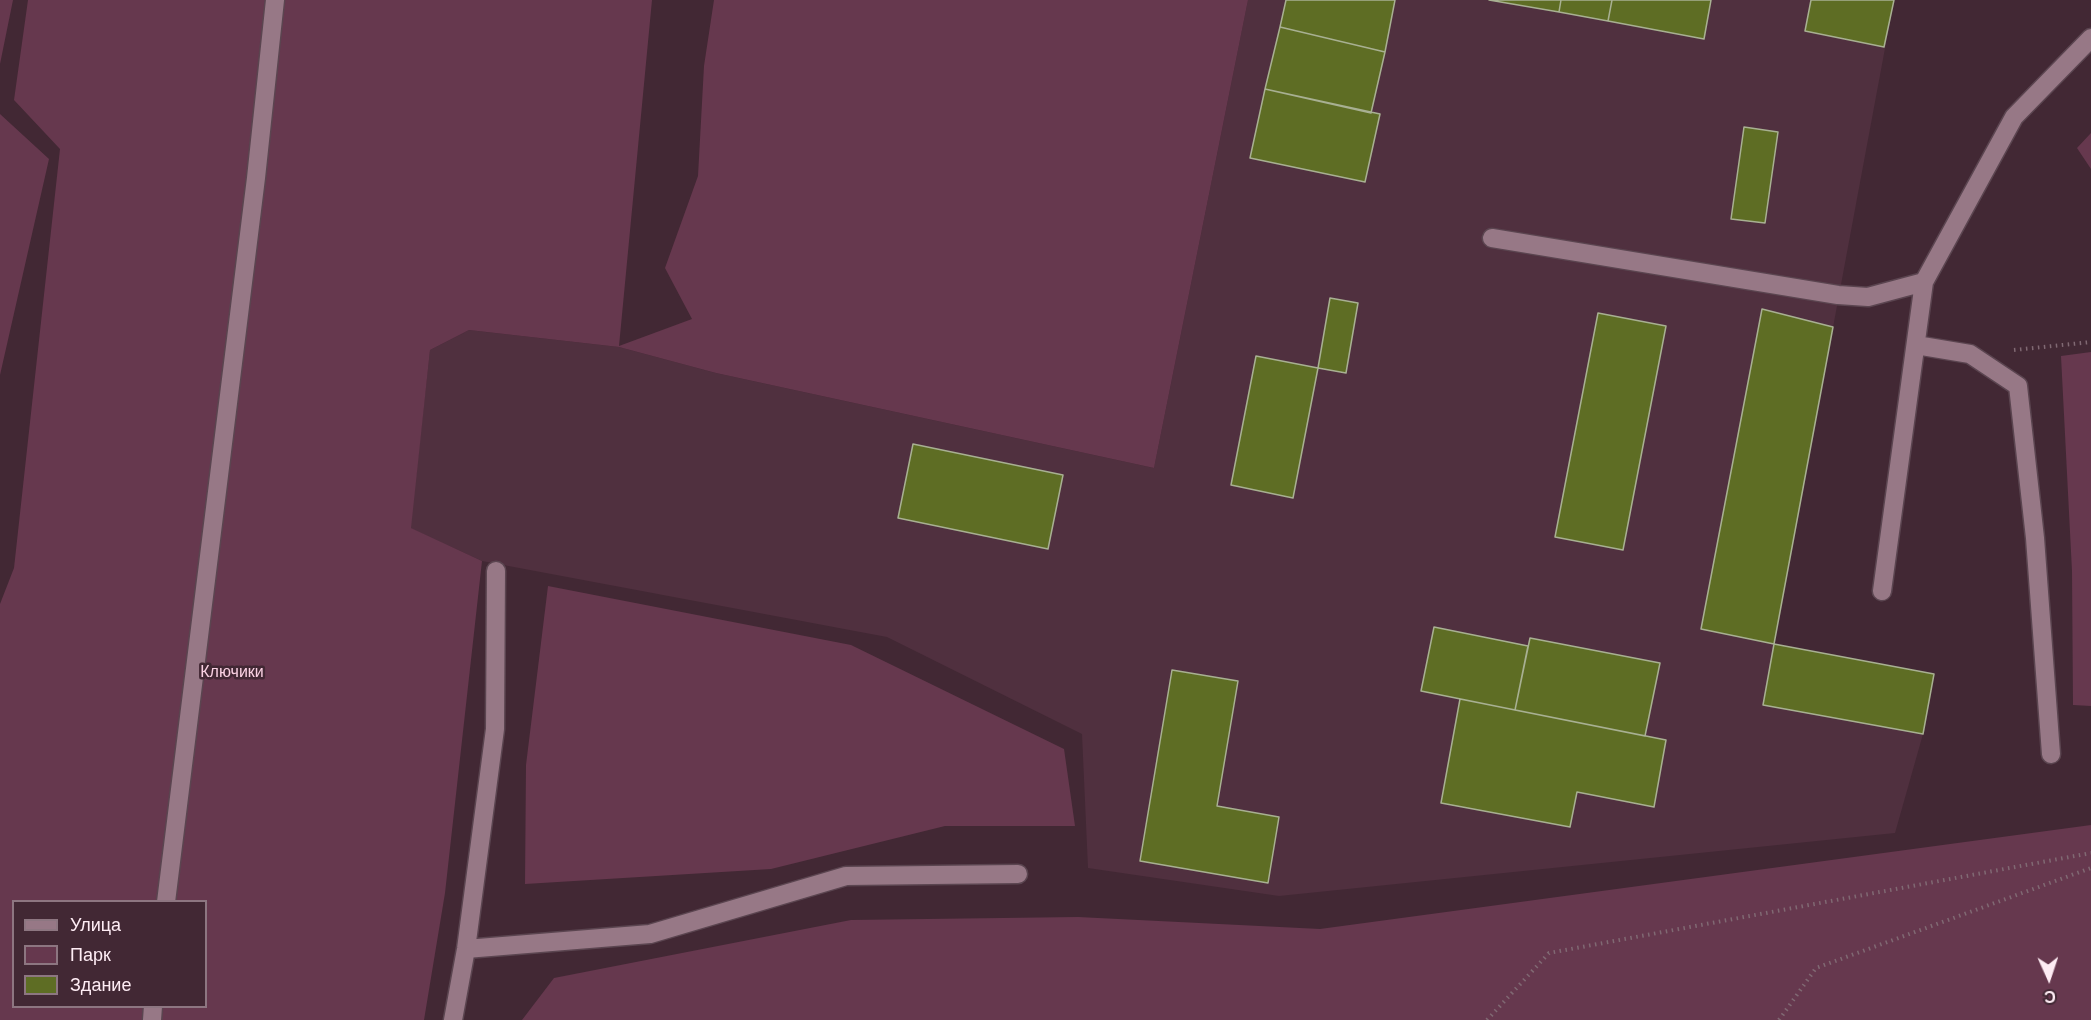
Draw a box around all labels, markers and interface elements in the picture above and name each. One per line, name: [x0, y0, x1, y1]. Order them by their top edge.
park label: Ключики: [200, 662, 264, 682]
legend: [12, 900, 207, 1008]
text: Улица: [70, 914, 121, 935]
text: Парк: [70, 944, 111, 965]
north arrow: [2019, 948, 2079, 1008]
text: Здание: [70, 974, 131, 995]
text: С: [2044, 987, 2056, 1006]

